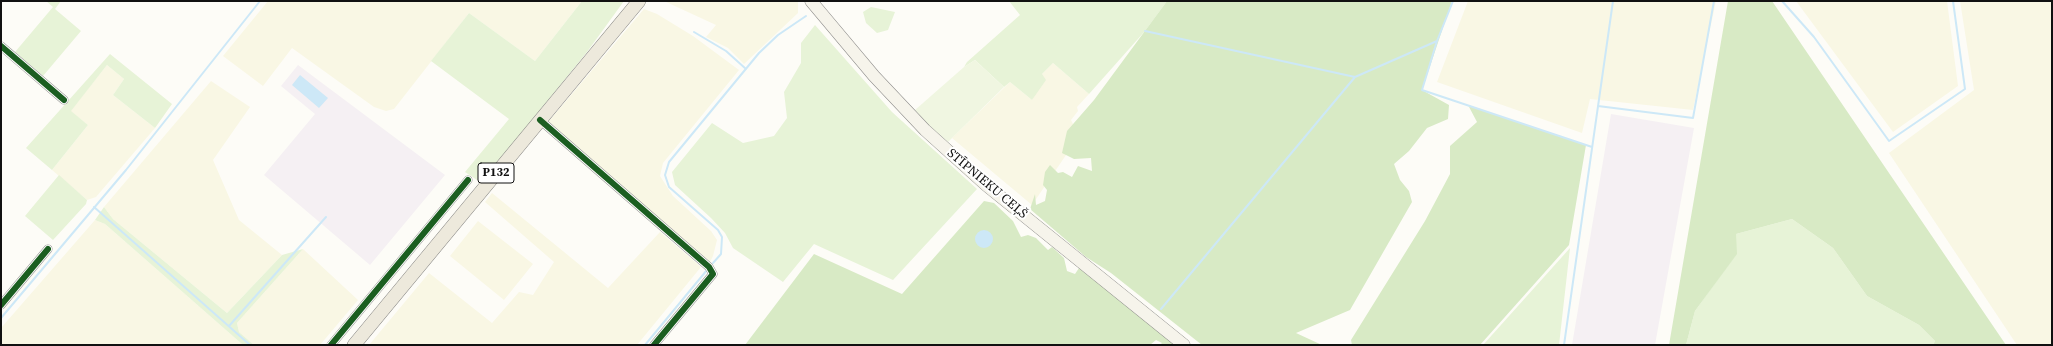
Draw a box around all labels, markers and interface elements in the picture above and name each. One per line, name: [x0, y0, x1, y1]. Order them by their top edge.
street label: STĪPNIEKU CEĻŠ: [944, 146, 1030, 222]
road number: P132: [478, 163, 514, 183]

